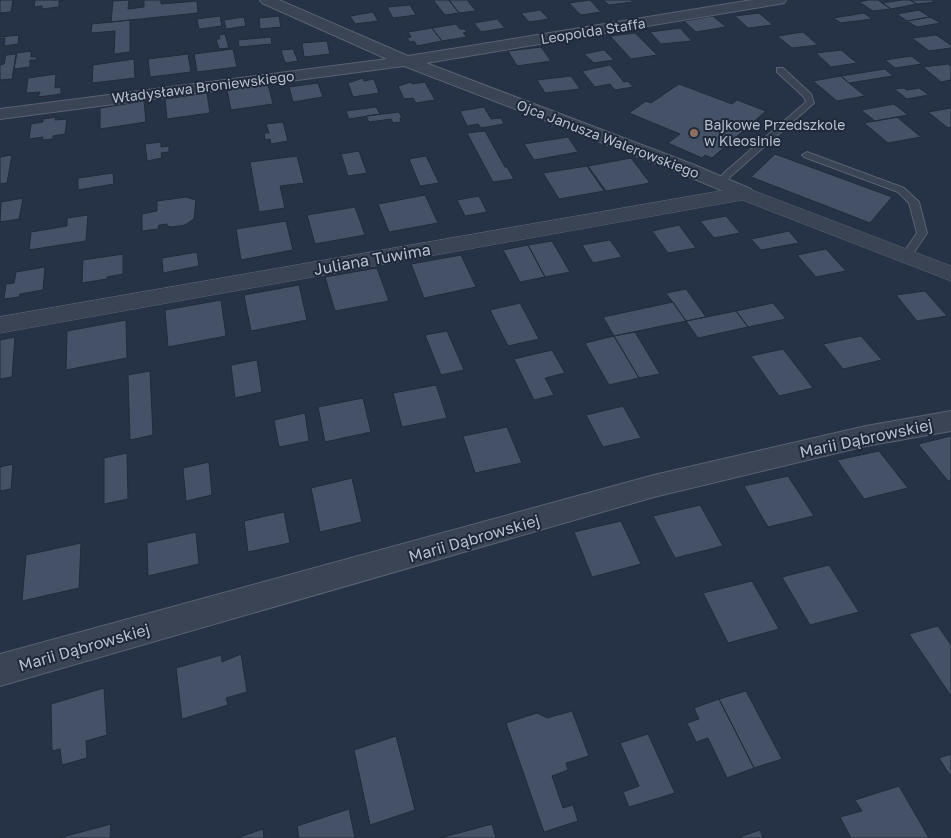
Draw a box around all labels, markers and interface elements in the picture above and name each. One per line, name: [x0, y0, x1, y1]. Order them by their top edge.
street label: Leopolda Staffa: [539, 14, 647, 47]
street label: Władysława Broniewskiego: [111, 67, 295, 106]
street label: Ojca Janusza Walerowskiego: [514, 96, 702, 181]
place label: Bajkowe Przedszkole w Kleosinie: [704, 116, 845, 149]
marker: Bajkowe Przedszkole w Kleosinie: [688, 127, 700, 139]
street label: Juliana Tuwima: [312, 239, 432, 279]
street label: Marii Dąbrowskiej: [798, 414, 934, 462]
street label: Marii Dąbrowskiej: [406, 510, 542, 566]
street label: Marii Dąbrowskiej: [16, 619, 152, 675]

